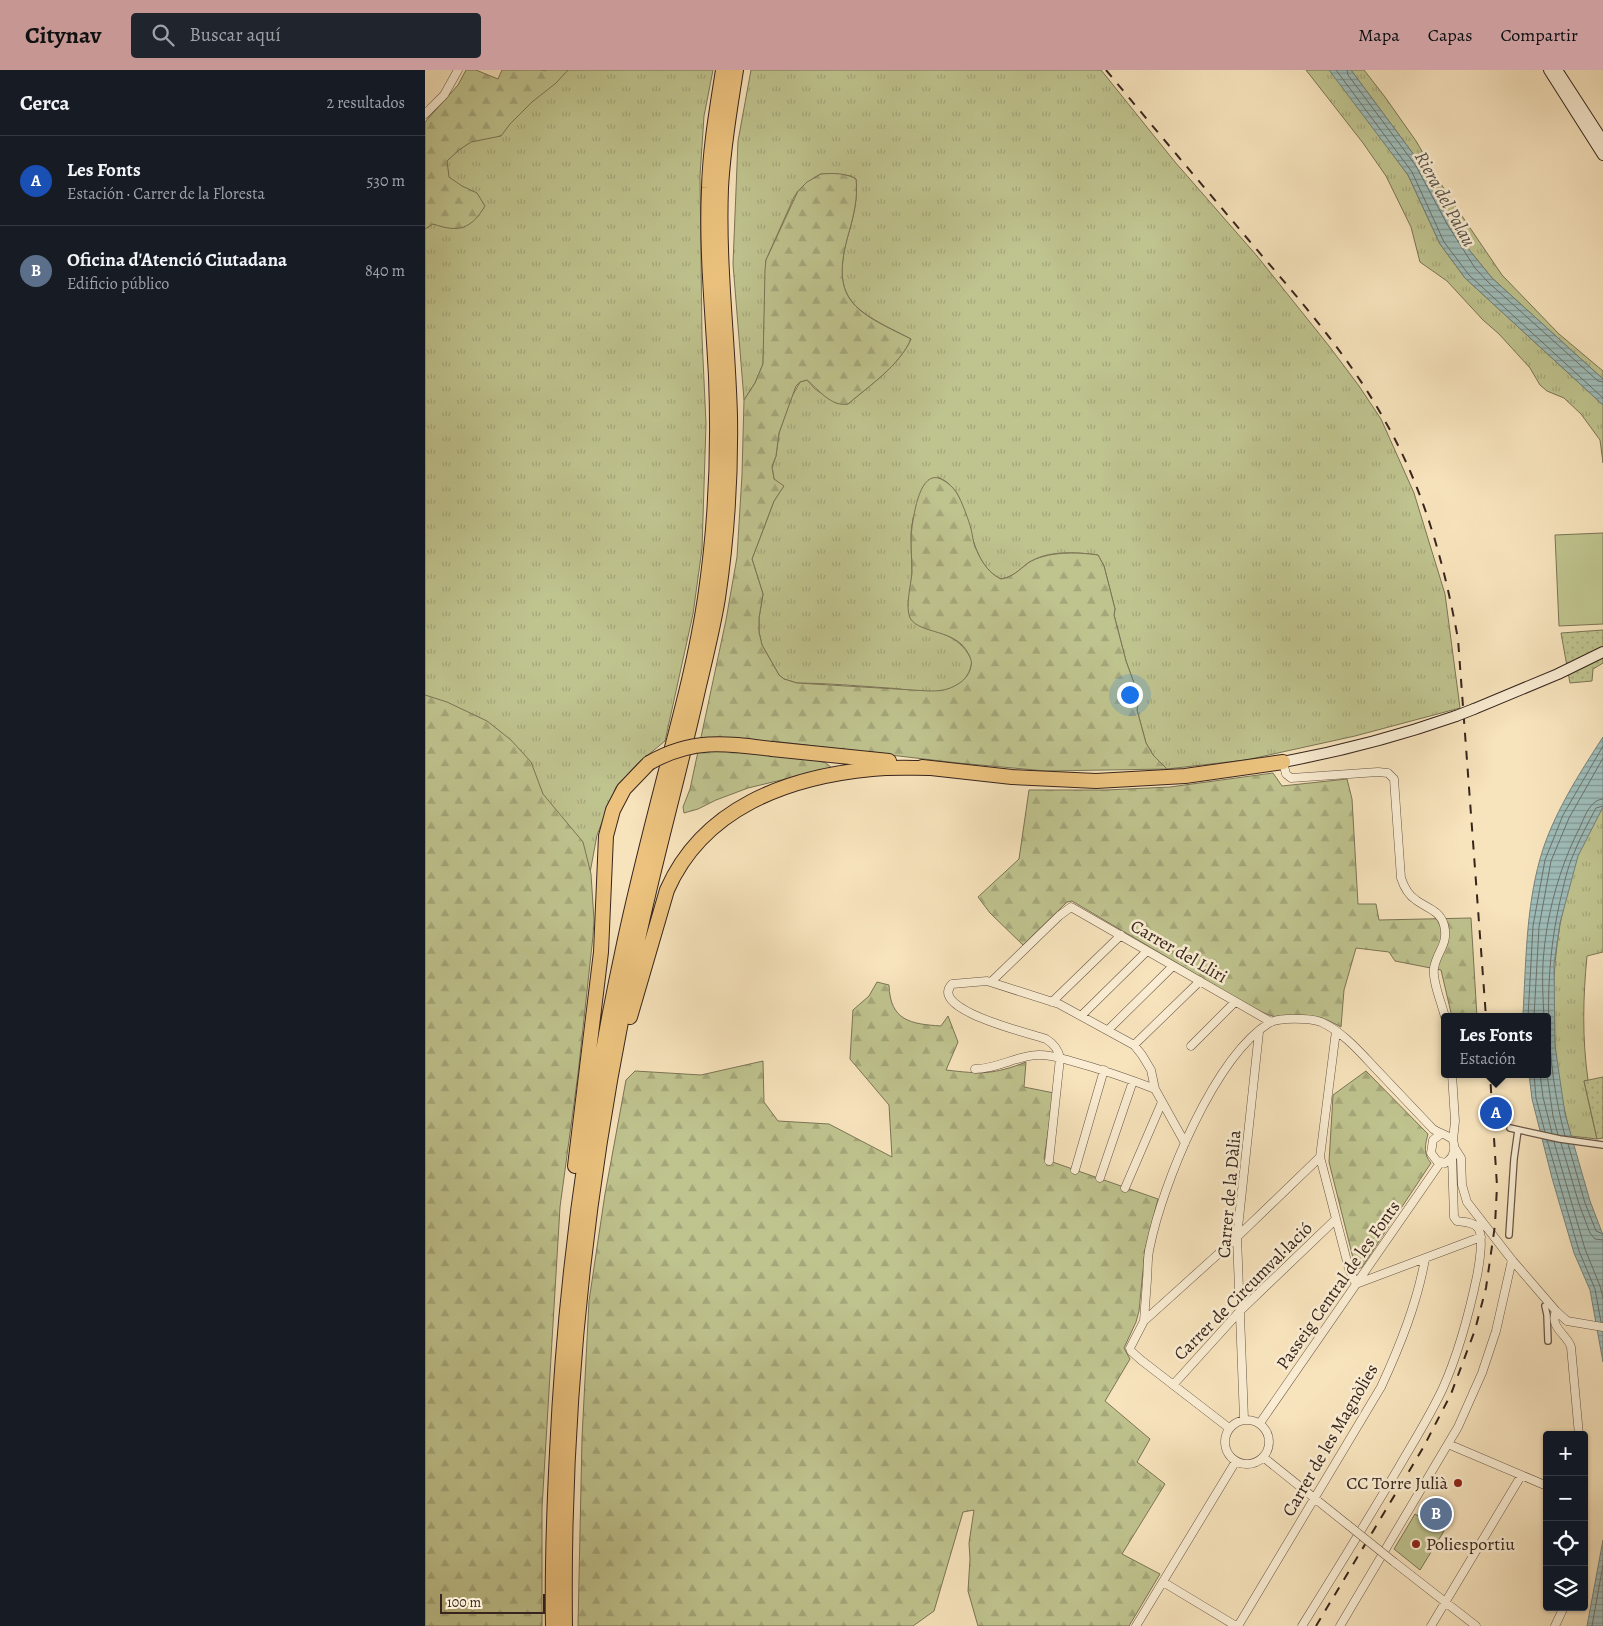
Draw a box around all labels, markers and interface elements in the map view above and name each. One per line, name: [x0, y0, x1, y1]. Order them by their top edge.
search box: [131, 13, 481, 58]
text: Citynav: [25, 19, 101, 51]
icon: search: [149, 21, 177, 49]
text: Buscar aquí: [189, 22, 281, 48]
text: Mapa: [1358, 23, 1400, 47]
text: Capas: [1428, 23, 1472, 47]
text: Compartir: [1500, 23, 1578, 47]
text: Cerca: [20, 89, 70, 117]
text: 2 resultados: [326, 92, 405, 114]
water label: Riera del Palau: [1408, 147, 1482, 251]
text: Les Fonts: [67, 157, 141, 183]
text: A: [31, 170, 41, 192]
text: 530 m: [366, 170, 405, 192]
text: Estación · Carrer de la Floresta: [67, 183, 265, 205]
text: Oficina d'Atenció Ciutadana: [67, 247, 287, 273]
text: B: [31, 260, 41, 282]
text: 840 m: [365, 260, 405, 282]
text: Edificio público: [67, 273, 169, 295]
your location: [1117, 682, 1143, 708]
street label: Carrer del Lliri: [1126, 914, 1232, 988]
popup: [1441, 1013, 1551, 1078]
text: Les Fonts: [1459, 1022, 1533, 1048]
text: Estación: [1459, 1048, 1516, 1070]
pin: A: [1480, 1094, 1512, 1132]
street label: Carrer de la Dàlia: [1211, 1128, 1247, 1259]
street label: Passeig Central de les Fonts: [1271, 1196, 1405, 1374]
street label: Carrer de Circumval·lació: [1168, 1216, 1318, 1366]
street label: Carrer de les Magnòlies: [1277, 1359, 1383, 1521]
map controls: [1543, 1431, 1588, 1611]
button: +: [1543, 1431, 1588, 1476]
place label: CC Torre Julià: [1346, 1471, 1449, 1495]
button: −: [1543, 1476, 1588, 1521]
marker: CC Torre Julià: [1452, 1477, 1464, 1489]
pin: B: [1420, 1495, 1452, 1533]
button: locate: [1543, 1521, 1588, 1566]
place label: Poliesportiu: [1426, 1532, 1515, 1556]
marker: Poliesportiu: [1410, 1538, 1422, 1550]
button: layers: [1543, 1566, 1588, 1611]
scale bar: [440, 1591, 545, 1614]
text: 100 m: [447, 1593, 481, 1612]

